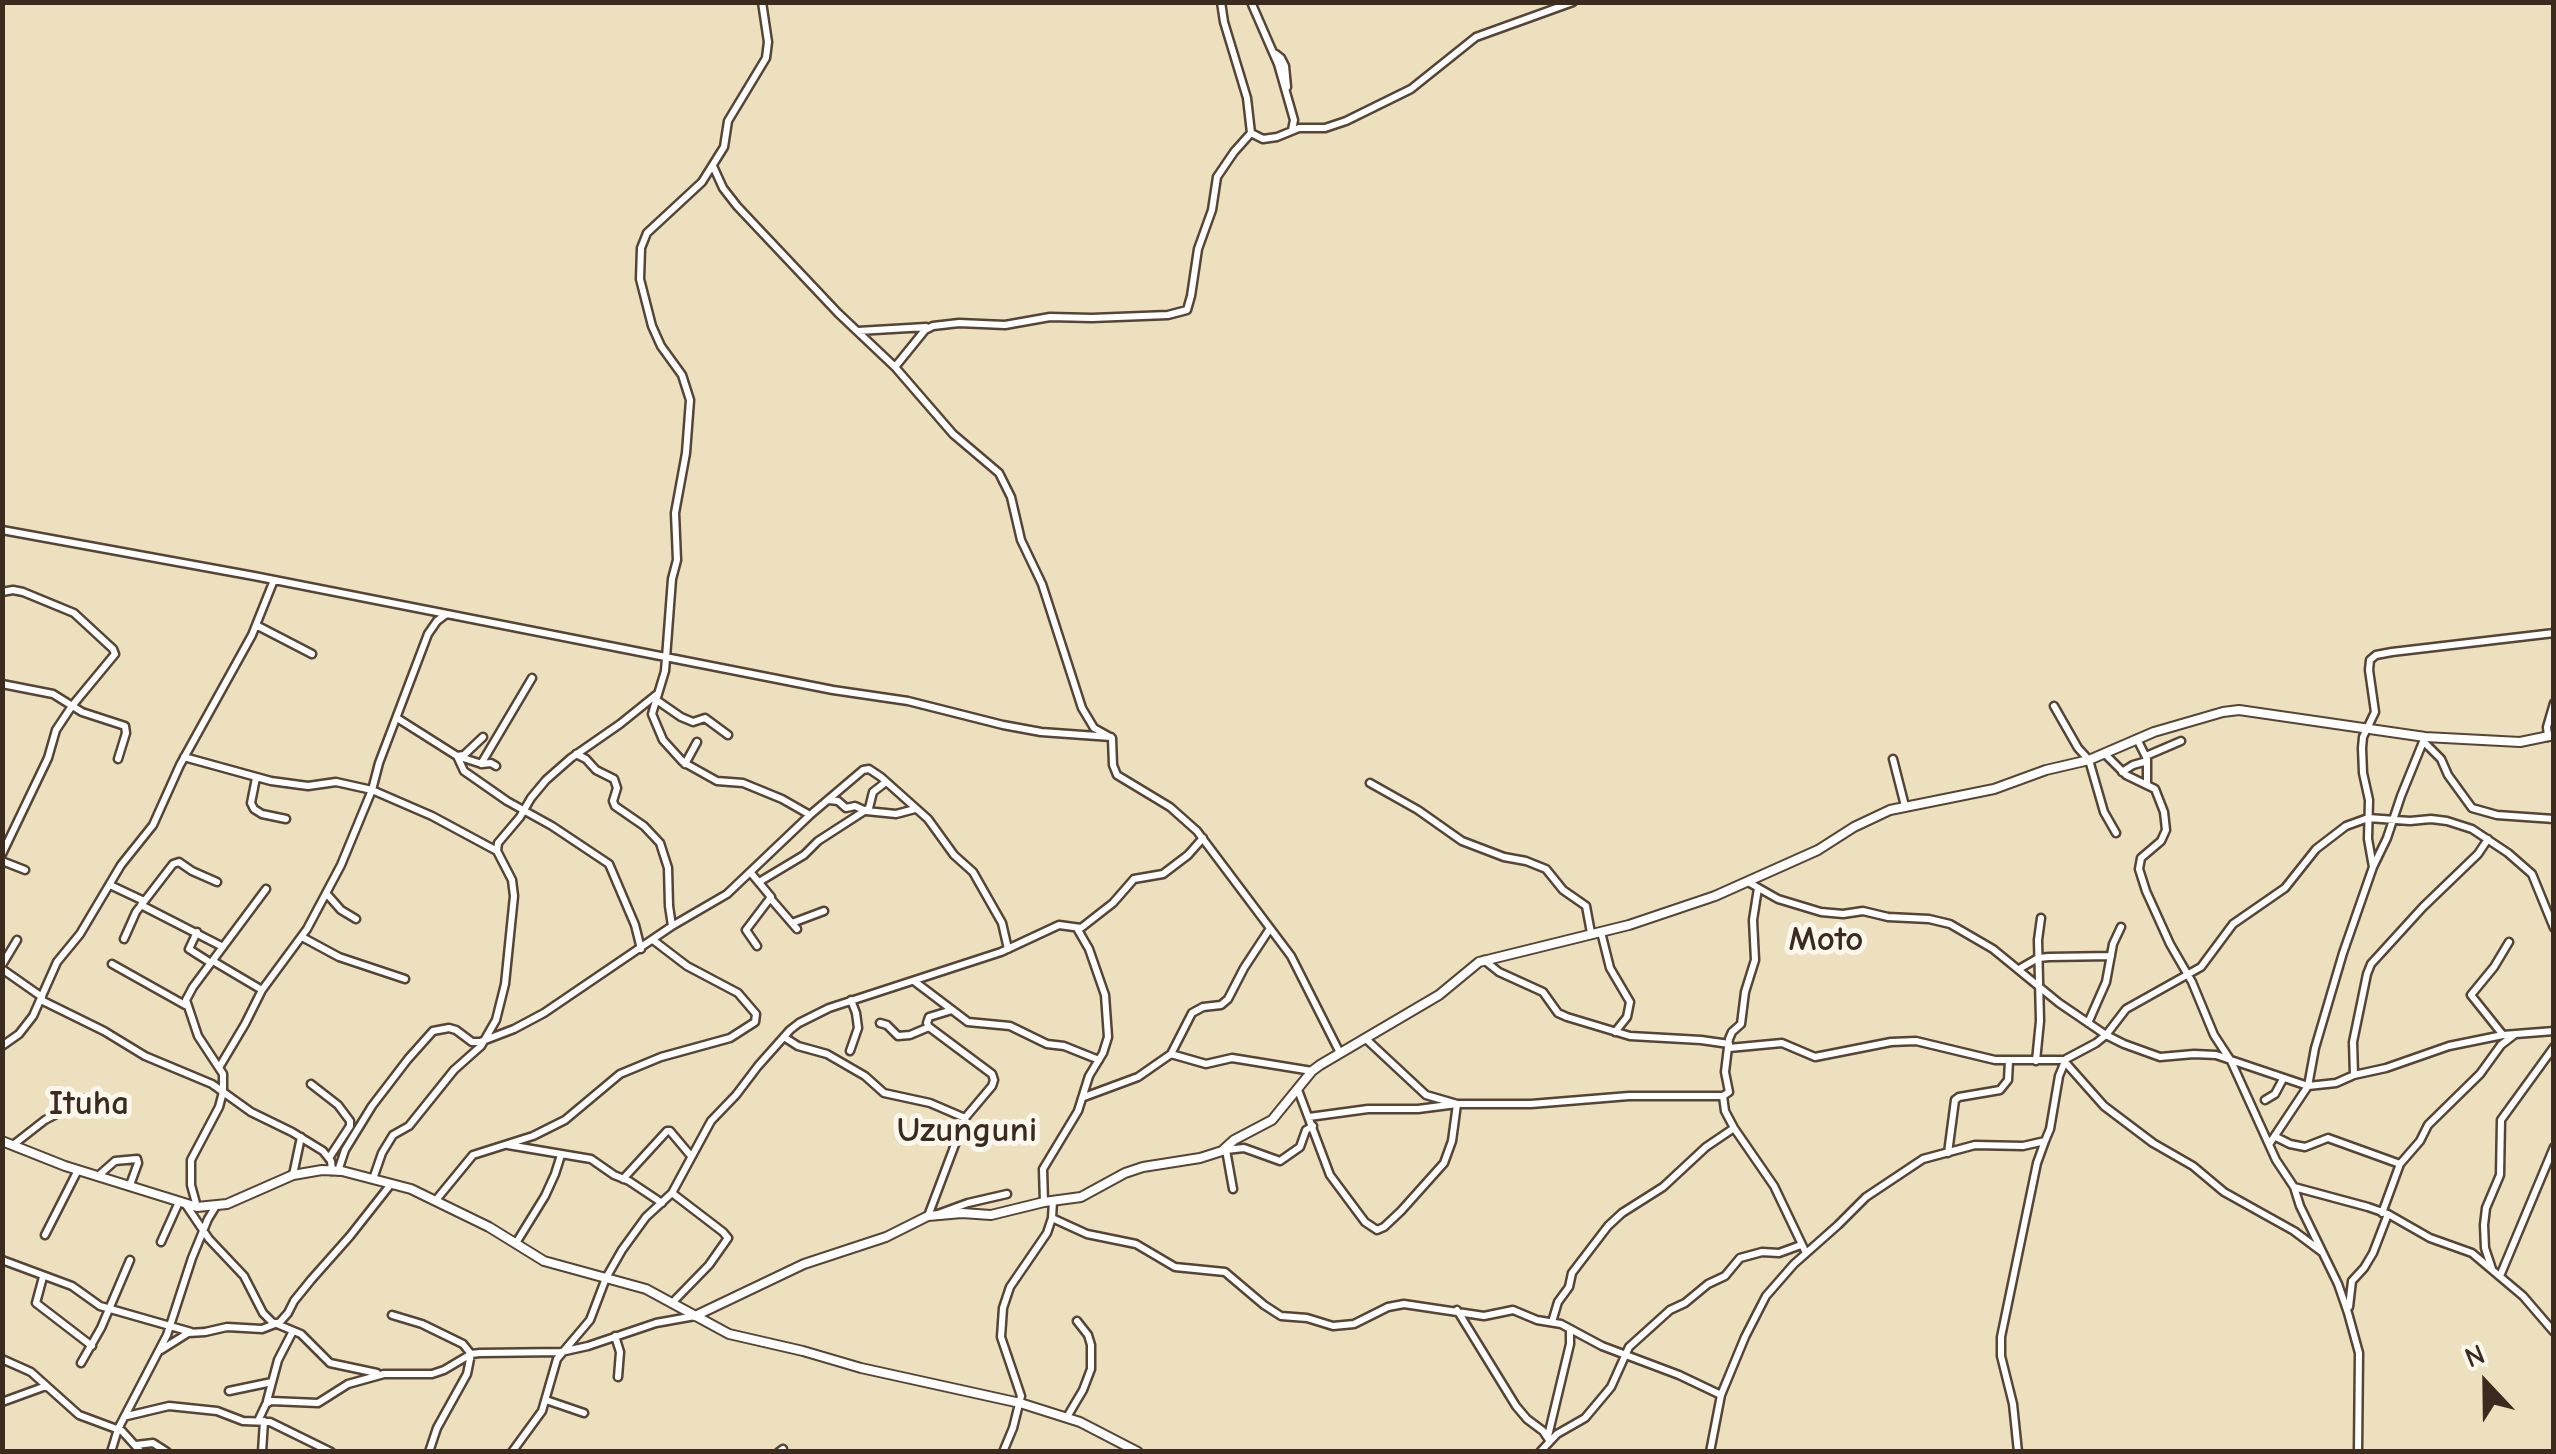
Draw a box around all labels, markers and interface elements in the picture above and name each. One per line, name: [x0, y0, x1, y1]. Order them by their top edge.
district label: Moto: [1789, 919, 1863, 961]
district label: Ituha: [49, 1083, 129, 1125]
district label: Uzunguni: [897, 1110, 1037, 1152]
north arrow: [2436, 1334, 2536, 1434]
text: N: [2460, 1338, 2489, 1374]

